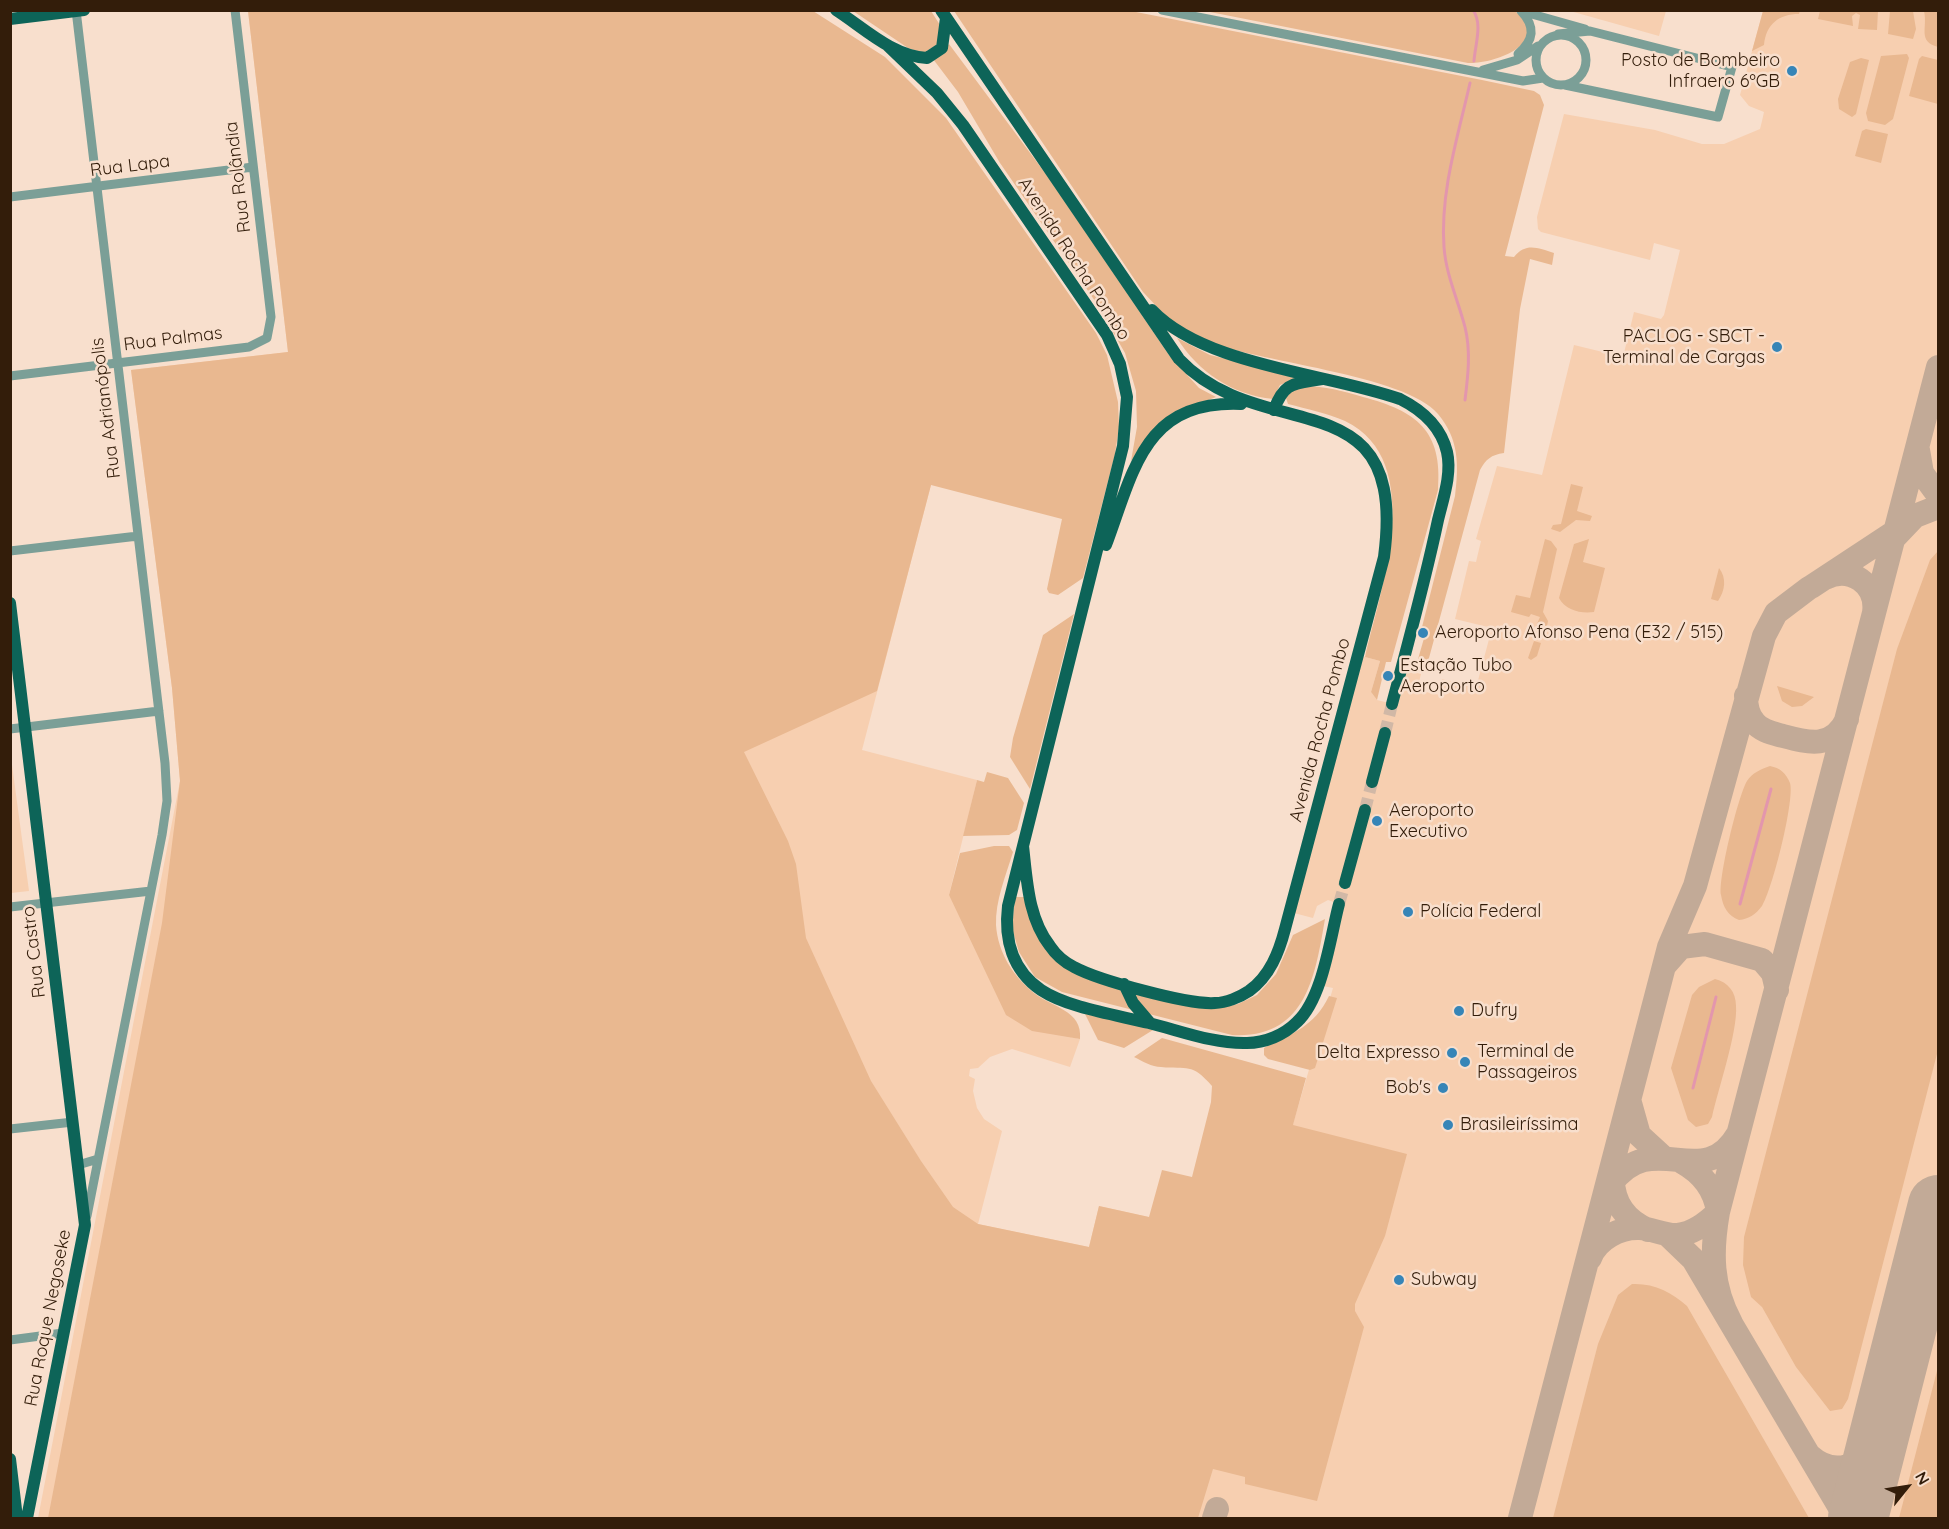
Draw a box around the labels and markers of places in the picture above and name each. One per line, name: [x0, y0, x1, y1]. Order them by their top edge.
place label: Posto de Bombeiro Infraero 6ºGB: [1621, 50, 1780, 92]
marker: Posto de Bombeiro Infraero 6ºGB: [1785, 64, 1799, 78]
place label: PACLOG - SBCT - Terminal de Cargas: [1603, 326, 1765, 368]
marker: PACLOG - SBCT - Terminal de Cargas: [1770, 340, 1784, 354]
place label: Aeroporto Afonso Pena (E32 / 515): [1435, 622, 1723, 644]
marker: Aeroporto Afonso Pena (E32 / 515): [1416, 626, 1430, 640]
place label: Estação Tubo Aeroporto: [1400, 655, 1512, 698]
marker: Estação Tubo Aeroporto: [1381, 669, 1395, 683]
place label: Aeroporto Executivo: [1389, 800, 1474, 842]
marker: Aeroporto Executivo: [1370, 814, 1384, 828]
place label: Polícia Federal: [1420, 901, 1541, 923]
marker: Polícia Federal: [1401, 905, 1415, 919]
place label: Dufry: [1471, 1000, 1518, 1022]
marker: Dufry: [1452, 1004, 1466, 1018]
place label: Terminal de Passageiros: [1477, 1041, 1577, 1084]
place label: Delta Expresso: [1316, 1042, 1440, 1064]
marker: Delta Expresso: [1445, 1046, 1459, 1060]
marker: Terminal de Passageiros: [1458, 1055, 1472, 1069]
place label: Bob's: [1386, 1077, 1431, 1099]
marker: Bob's: [1436, 1081, 1450, 1095]
place label: Brasileiríssima: [1460, 1114, 1578, 1136]
marker: Brasileiríssima: [1441, 1118, 1455, 1132]
place label: Subway: [1411, 1269, 1477, 1291]
marker: Subway: [1392, 1273, 1406, 1287]

